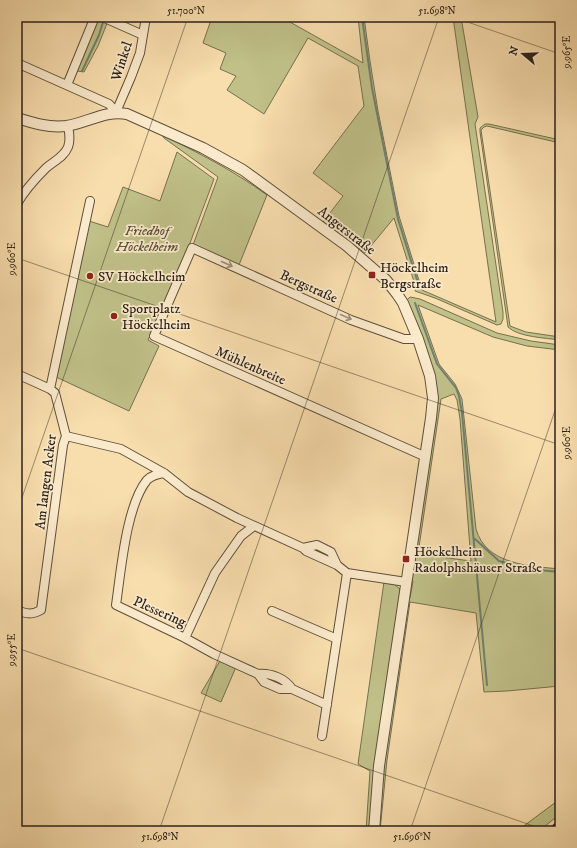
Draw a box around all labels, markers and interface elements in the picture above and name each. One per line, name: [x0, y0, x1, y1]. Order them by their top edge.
text: 51.700°N: [167, 5, 205, 17]
text: 51.698°N: [418, 5, 456, 17]
north arrow: [503, 34, 543, 74]
text: 9.965°E: [561, 36, 573, 69]
street label: Winkel: [107, 38, 137, 84]
text: N: [506, 45, 523, 58]
street label: Angerstraße: [314, 203, 379, 259]
park label: Friedhof Höckelheim: [115, 222, 178, 256]
text: 9.960°E: [6, 242, 18, 277]
place label: Höckelheim Bergstraße: [380, 259, 449, 293]
one-way arrow: [221, 261, 233, 268]
street label: Bergstraße: [277, 266, 340, 308]
place label: SV Höckelheim: [98, 268, 186, 286]
marker: Höckelheim Bergstraße: [367, 270, 377, 280]
marker: SV Höckelheim: [85, 271, 95, 281]
place label: Sportplatz Höckelheim: [122, 300, 191, 334]
marker: Sportplatz Höckelheim: [109, 311, 119, 321]
one-way arrow: [339, 314, 351, 321]
street label: Mühlenbreite: [213, 342, 289, 390]
text: 9.960°E: [561, 426, 573, 461]
street label: Am langen Acker: [31, 433, 61, 531]
place label: Höckelheim Radolphshäuser Straße: [414, 543, 542, 577]
marker: Höckelheim Radolphshäuser Straße: [401, 554, 411, 564]
street label: Plessering: [130, 592, 189, 632]
text: 9.955°E: [6, 634, 18, 667]
text: 51.698°N: [141, 831, 179, 843]
text: 51.696°N: [393, 831, 431, 843]

